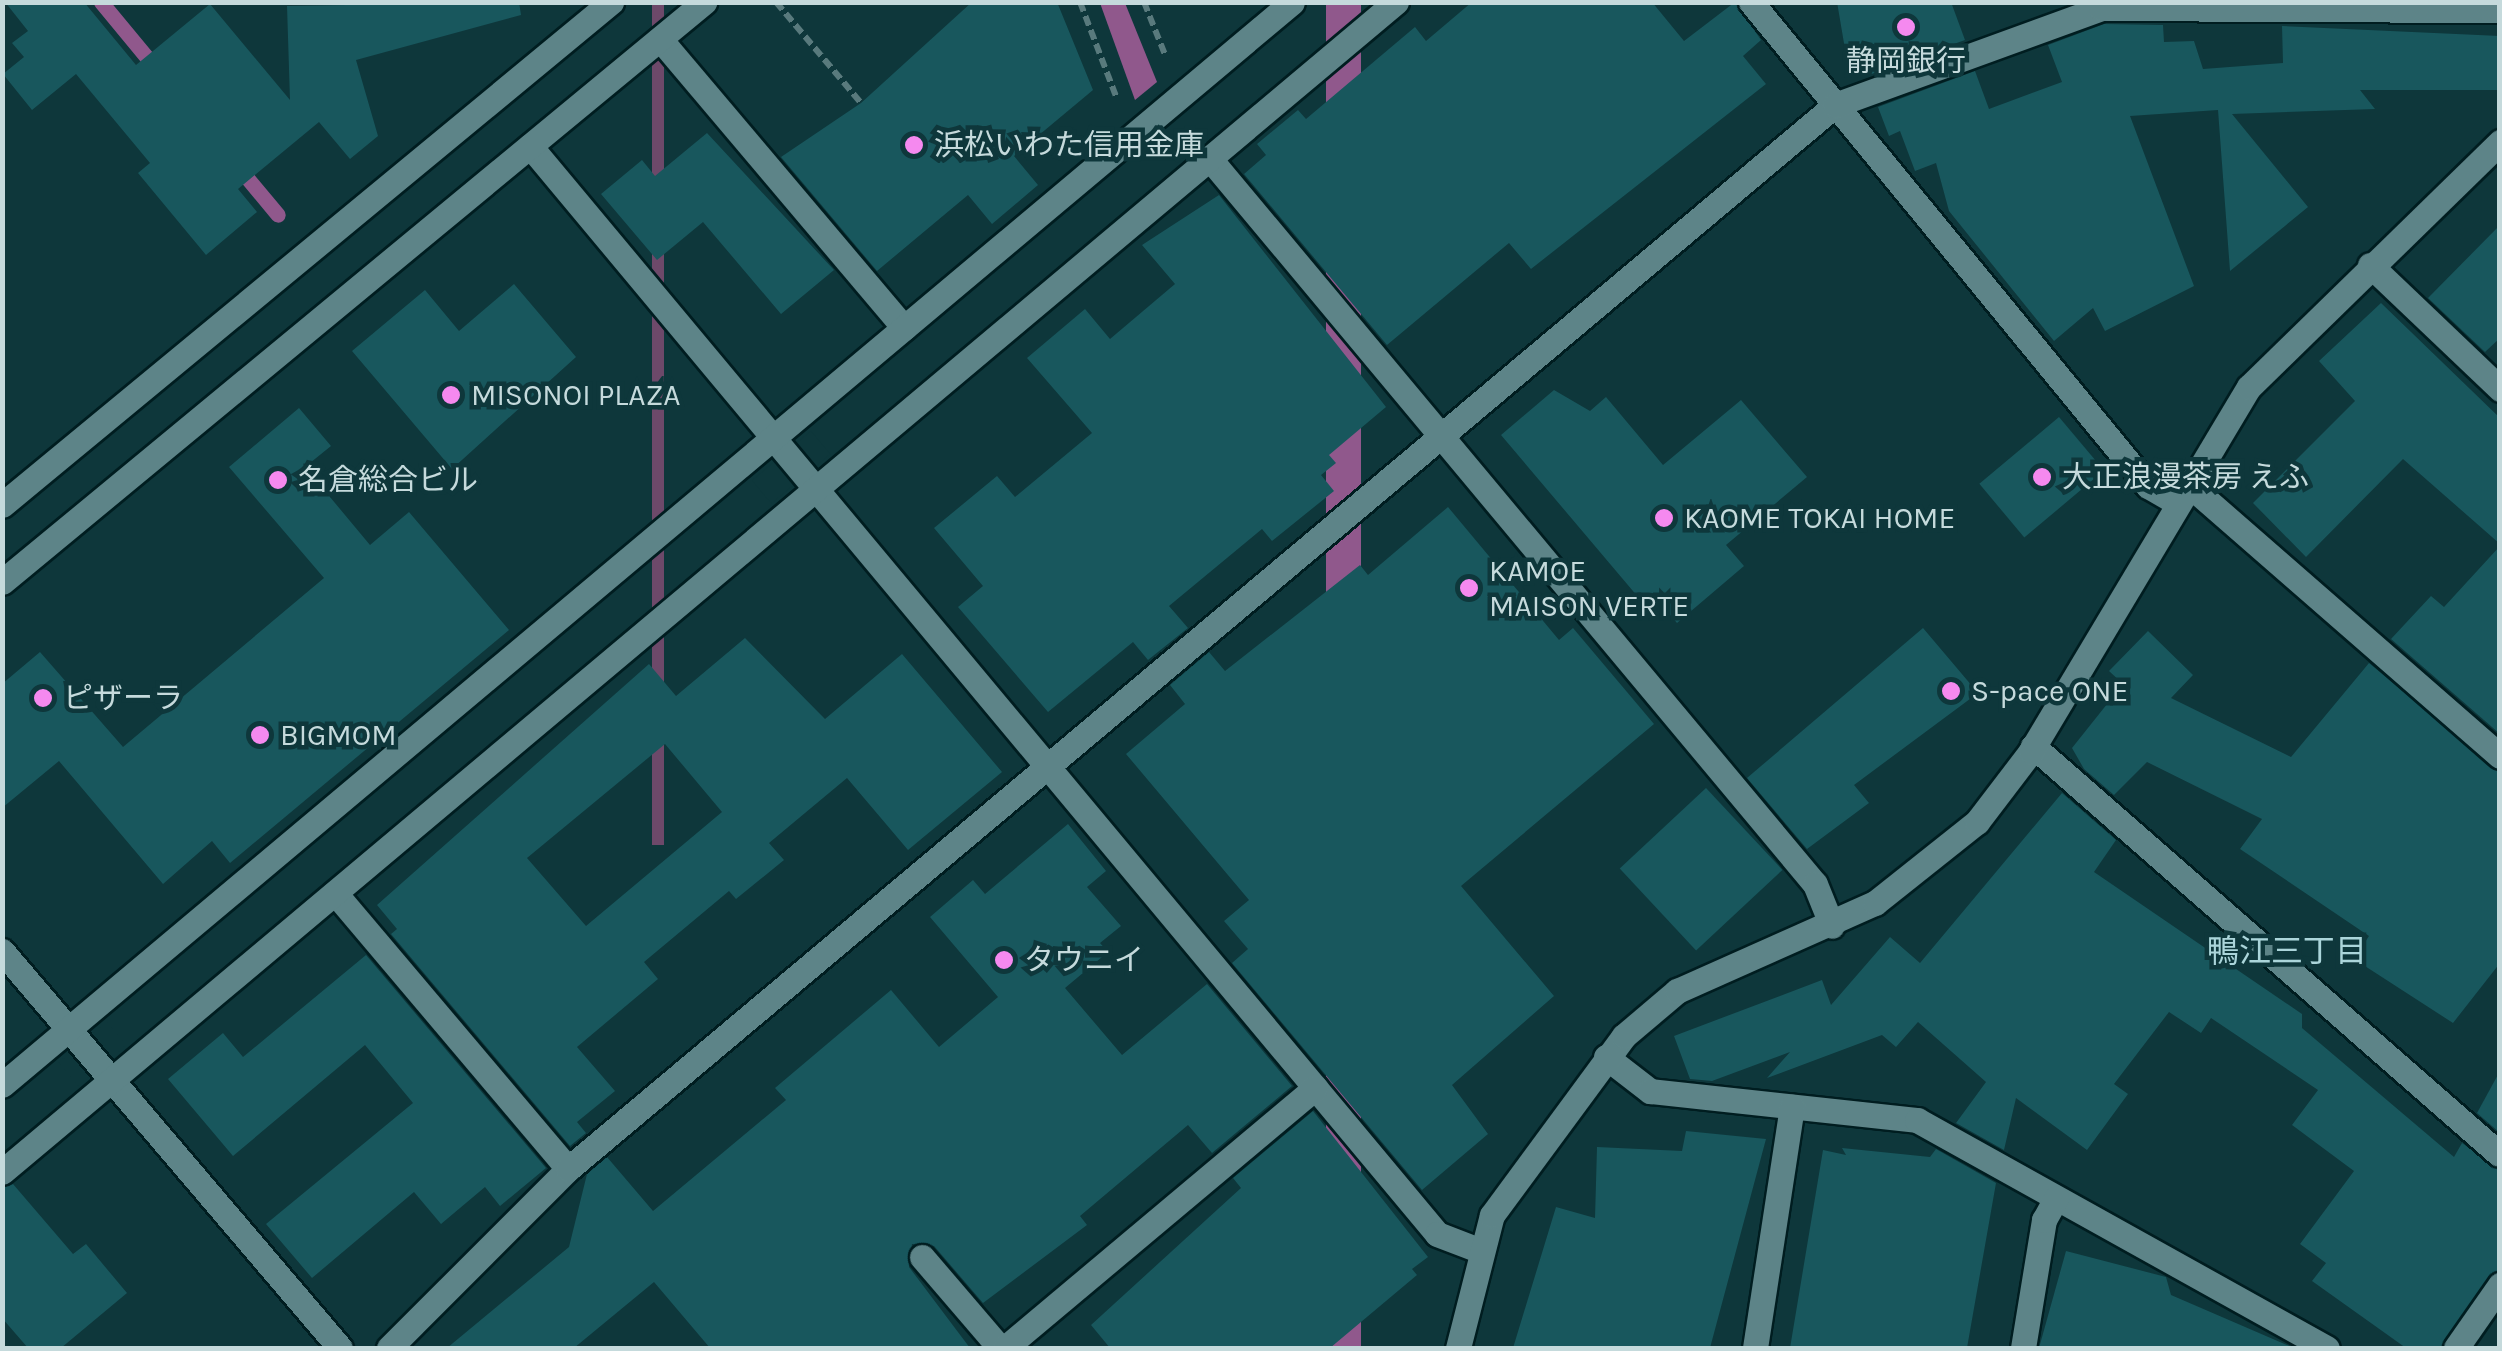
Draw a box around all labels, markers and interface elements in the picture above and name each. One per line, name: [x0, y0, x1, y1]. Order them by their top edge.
marker: 静岡銀行: [1895, 16, 1917, 38]
place label: 静岡銀行: [1846, 43, 1966, 79]
place label: 浜松いわた信用金庫: [934, 127, 1204, 163]
marker: 浜松いわた信用金庫: [903, 134, 925, 156]
place label: MISONOI PLAZA: [471, 377, 681, 413]
marker: MISONOI PLAZA: [440, 384, 462, 406]
place label: 大正浪漫茶房 えふ: [2062, 459, 2309, 495]
place label: 名倉総合ビル: [298, 462, 478, 498]
marker: 大正浪漫茶房 えふ: [2031, 466, 2053, 488]
marker: 名倉総合ビル: [267, 469, 289, 491]
place label: KAOME TOKAI HOME: [1684, 500, 1955, 536]
marker: KAOME TOKAI HOME: [1653, 507, 1675, 529]
place label: KAMOE MAISON VERTE: [1489, 553, 1689, 624]
marker: KAMOE MAISON VERTE: [1458, 577, 1480, 599]
place label: S-pace ONE: [1971, 673, 2128, 709]
place label: ピザーラ: [63, 680, 183, 716]
marker: S-pace ONE: [1940, 680, 1962, 702]
marker: ピザーラ: [32, 687, 54, 709]
place label: BIGMOM: [280, 717, 397, 753]
marker: BIGMOM: [249, 724, 271, 746]
district label: 鴨江三丁目: [2207, 933, 2367, 971]
place label: タウニイ: [1024, 942, 1144, 978]
marker: タウニイ: [993, 949, 1015, 971]

